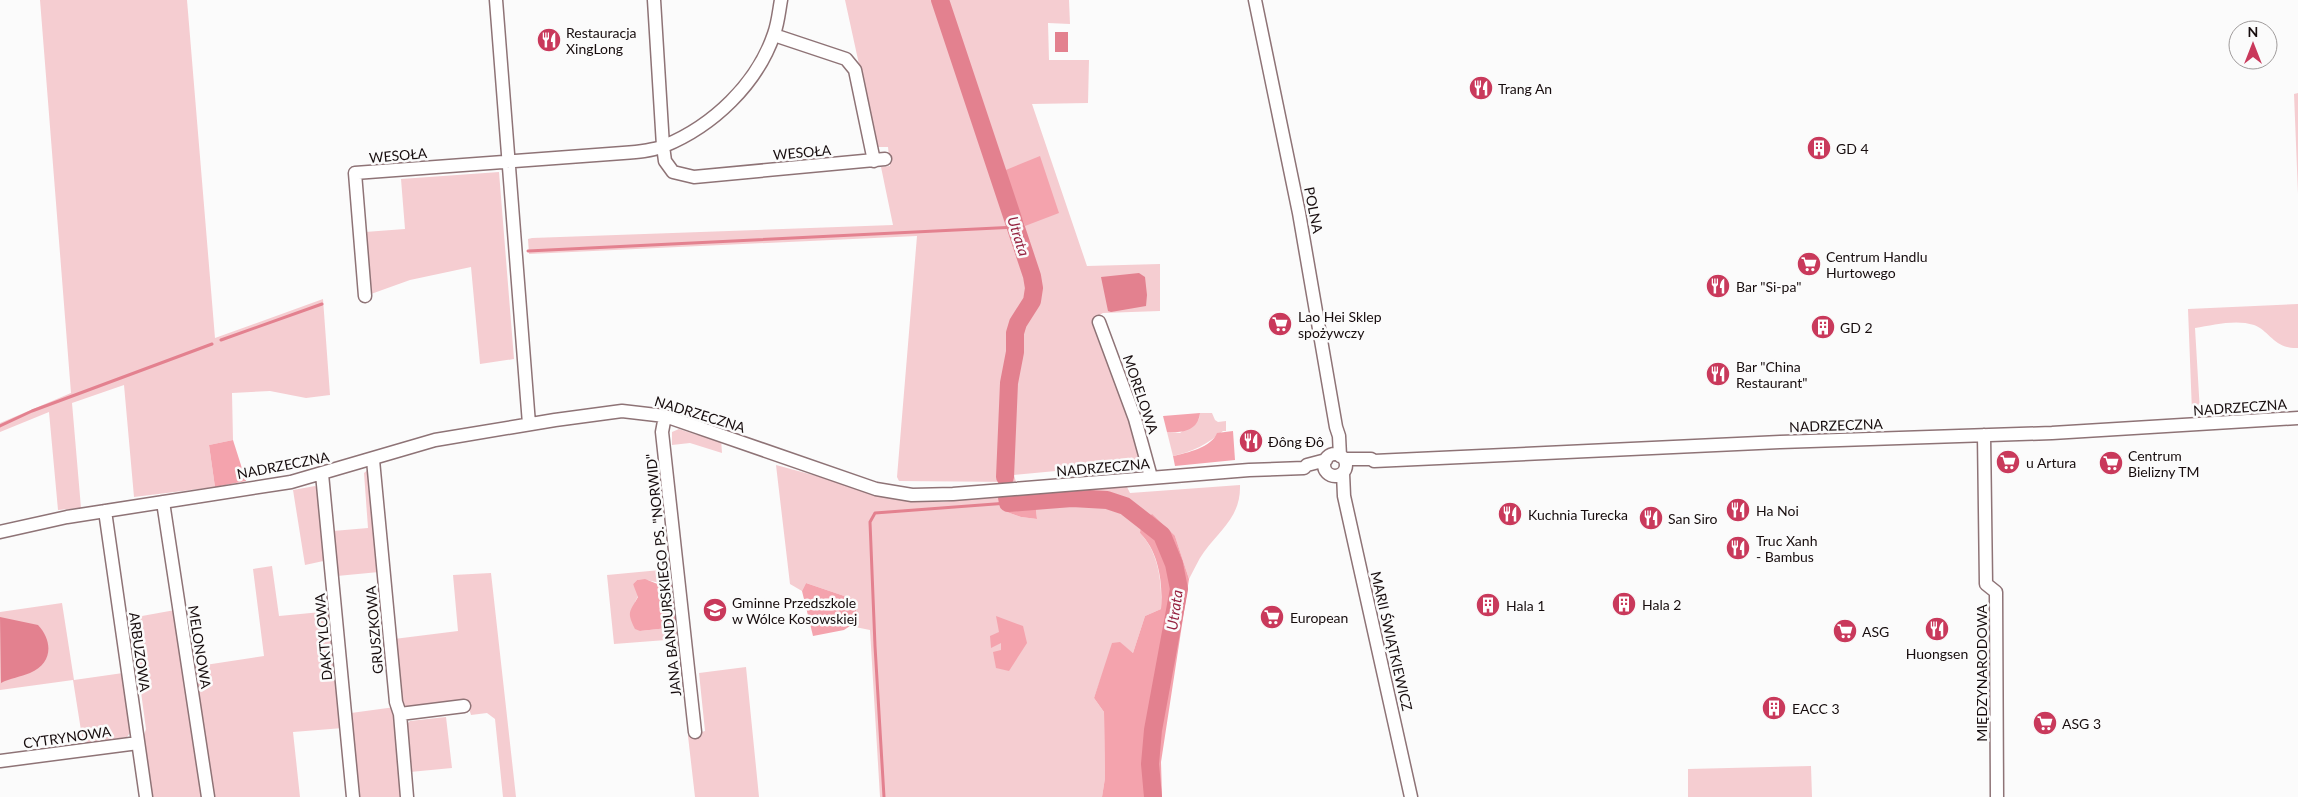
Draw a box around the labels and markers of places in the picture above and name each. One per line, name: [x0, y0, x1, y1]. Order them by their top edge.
place label: Restauracja XingLong: [566, 24, 637, 57]
restaurant icon: Restauracja XingLong: [536, 27, 562, 53]
restaurant icon: Trang An: [1468, 75, 1494, 101]
place label: Trang An: [1498, 80, 1552, 97]
building icon: GD 4: [1806, 135, 1832, 161]
place label: GD 4: [1836, 140, 1869, 157]
place label: Centrum Handlu Hurtowego: [1826, 248, 1928, 281]
supermarket icon: Centrum Handlu Hurtowego: [1796, 251, 1822, 277]
restaurant icon: Bar "Si-pa": [1705, 273, 1731, 299]
place label: Bar "Si-pa": [1736, 278, 1801, 295]
place label: Lao Hei Sklep spożywczy: [1298, 308, 1382, 341]
supermarket icon: Lao Hei Sklep spożywczy: [1267, 311, 1293, 337]
building icon: GD 2: [1810, 314, 1836, 340]
place label: GD 2: [1840, 319, 1873, 336]
place label: Bar "China Restaurant": [1736, 358, 1807, 391]
restaurant icon: Bar "China Restaurant": [1705, 361, 1731, 387]
restaurant icon: Đông Đô: [1238, 428, 1264, 454]
place label: Đông Đô: [1268, 433, 1324, 450]
place label: Centrum Bielizny TM: [2128, 447, 2200, 480]
supermarket icon: u Artura: [1995, 449, 2021, 475]
supermarket icon: Centrum Bielizny TM: [2098, 450, 2124, 476]
place label: u Artura: [2026, 454, 2076, 471]
restaurant icon: Ha Noi: [1725, 497, 1751, 523]
restaurant icon: Kuchnia Turecka: [1497, 501, 1523, 527]
place label: Ha Noi: [1756, 502, 1799, 519]
restaurant icon: San Siro: [1638, 505, 1664, 531]
place label: Kuchnia Turecka: [1528, 506, 1628, 523]
place label: San Siro: [1668, 510, 1718, 527]
place label: Truc Xanh - Bambus: [1756, 532, 1817, 565]
restaurant icon: Truc Xanh - Bambus: [1725, 535, 1751, 561]
building icon: Hala 2: [1611, 591, 1637, 617]
building icon: Hala 1: [1475, 592, 1501, 618]
place label: Gminne Przedszkole w Wólce Kosowskiej: [732, 594, 857, 627]
place label: Hala 2: [1642, 596, 1681, 613]
school or university icon: Gminne Przedszkole w Wólce Kosowskiej: [702, 597, 728, 623]
place label: Hala 1: [1506, 597, 1545, 614]
supermarket icon: European: [1259, 604, 1285, 630]
place label: European: [1290, 609, 1348, 626]
restaurant icon: Huongsen: [1924, 616, 1950, 642]
supermarket icon: ASG: [1832, 618, 1858, 644]
place label: ASG: [1862, 623, 1889, 640]
place label: Huongsen: [1906, 645, 1968, 662]
building icon: EACC 3: [1761, 695, 1787, 721]
place label: EACC 3: [1792, 700, 1840, 717]
supermarket icon: ASG 3: [2032, 710, 2058, 736]
place label: ASG 3: [2062, 715, 2101, 732]

